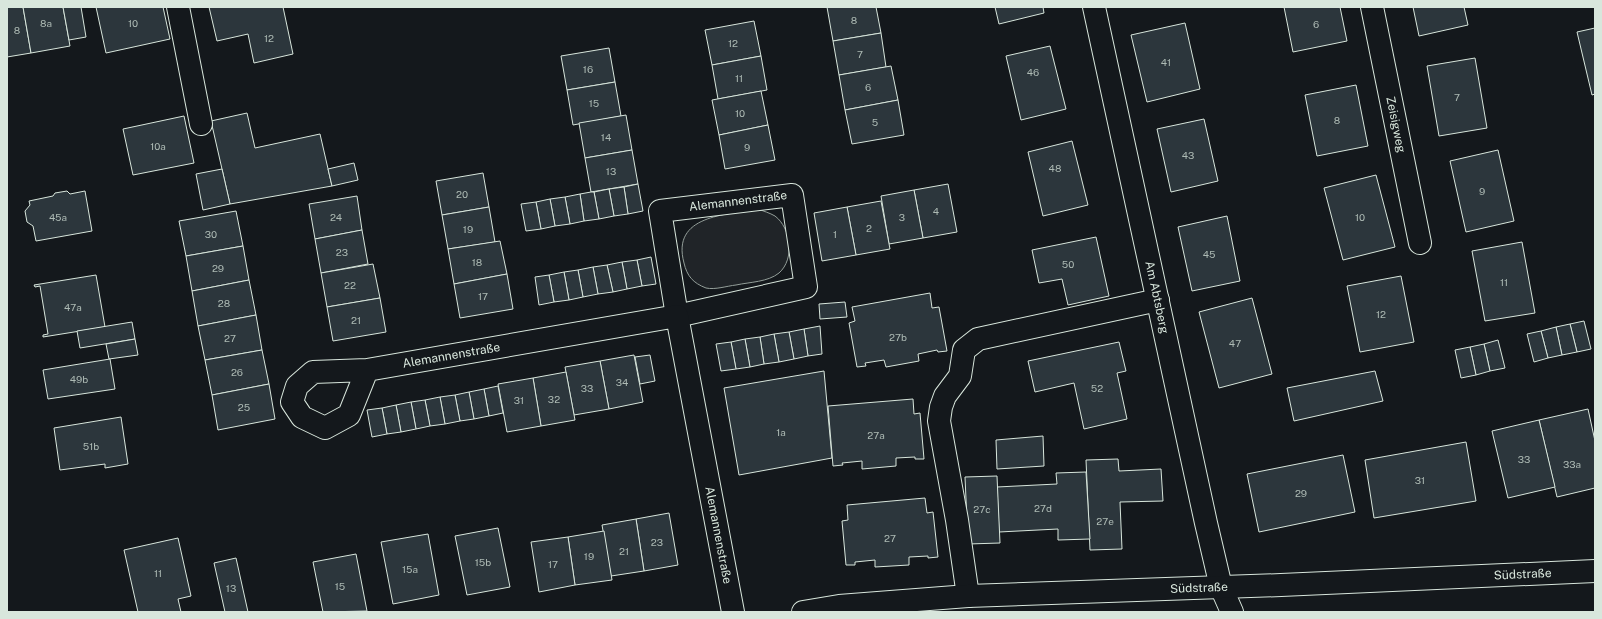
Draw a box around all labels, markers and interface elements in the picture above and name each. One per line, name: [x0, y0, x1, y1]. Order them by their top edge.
house number: 8: [851, 14, 857, 26]
house number: 8a: [40, 17, 52, 29]
house number: 10: [128, 17, 138, 29]
house number: 6: [1313, 18, 1319, 30]
house number: 8: [14, 24, 20, 36]
house number: 12: [264, 32, 274, 44]
house number: 12: [728, 37, 738, 49]
house number: 7: [857, 48, 863, 60]
house number: 41: [1161, 56, 1171, 68]
house number: 16: [583, 63, 593, 75]
house number: 46: [1027, 66, 1039, 78]
house number: 11: [735, 72, 743, 84]
house number: 6: [865, 81, 871, 93]
house number: 7: [1454, 91, 1460, 103]
street label: Zeisigweg: [1383, 95, 1408, 154]
house number: 15: [589, 97, 599, 109]
house number: 10: [735, 107, 745, 119]
house number: 8: [1334, 114, 1340, 126]
house number: 5: [872, 116, 878, 128]
house number: 14: [601, 131, 611, 143]
house number: 10a: [150, 140, 166, 152]
house number: 9: [744, 141, 750, 153]
house number: 43: [1182, 149, 1194, 161]
house number: 48: [1049, 162, 1061, 174]
house number: 13: [606, 165, 616, 177]
house number: 9: [1479, 185, 1485, 197]
house number: 20: [456, 188, 468, 200]
street label: Alemannenstraße: [688, 188, 788, 214]
house number: 4: [933, 205, 939, 217]
house number: 45a: [49, 211, 67, 223]
house number: 24: [330, 211, 342, 223]
house number: 3: [899, 211, 905, 223]
house number: 10: [1355, 211, 1365, 223]
house number: 2: [866, 222, 872, 234]
house number: 19: [463, 223, 473, 235]
house number: 30: [205, 228, 217, 240]
house number: 1: [833, 228, 837, 240]
house number: 23: [336, 246, 348, 258]
house number: 45: [1203, 248, 1215, 260]
house number: 18: [472, 256, 482, 268]
house number: 50: [1062, 258, 1074, 270]
street label: Am Abtsberg: [1142, 260, 1172, 335]
house number: 29: [212, 262, 224, 274]
house number: 11: [1500, 276, 1508, 288]
house number: 22: [344, 279, 356, 291]
house number: 17: [478, 290, 488, 302]
house number: 28: [218, 297, 230, 309]
house number: 47a: [64, 301, 82, 313]
house number: 12: [1376, 308, 1386, 320]
house number: 21: [351, 314, 361, 326]
house number: 27b: [889, 331, 907, 343]
house number: 27: [224, 332, 236, 344]
house number: 47: [1229, 337, 1241, 349]
street label: Alemannenstraße: [401, 340, 501, 371]
house number: 26: [231, 366, 243, 378]
house number: 49b: [70, 373, 88, 385]
house number: 34: [616, 376, 628, 388]
house number: 33: [581, 382, 593, 394]
house number: 52: [1091, 382, 1103, 394]
house number: 32: [548, 393, 560, 405]
house number: 31: [514, 394, 524, 406]
house number: 25: [238, 401, 250, 413]
house number: 1a: [776, 426, 786, 438]
house number: 27a: [867, 429, 885, 441]
house number: 51b: [83, 440, 99, 452]
house number: 33: [1518, 453, 1530, 465]
house number: 33a: [1563, 458, 1581, 470]
house number: 31: [1415, 474, 1425, 486]
street label: Alemannenstraße: [702, 485, 735, 585]
house number: 29: [1295, 487, 1307, 499]
house number: 27d: [1034, 502, 1052, 514]
house number: 27c: [973, 503, 991, 515]
house number: 27e: [1096, 515, 1114, 527]
house number: 27: [884, 532, 896, 544]
house number: 23: [651, 536, 663, 548]
house number: 21: [619, 545, 629, 557]
house number: 19: [584, 550, 594, 562]
house number: 15b: [475, 556, 491, 568]
house number: 17: [548, 558, 558, 570]
house number: 15a: [402, 563, 418, 575]
street label: Südstraße: [1493, 566, 1552, 583]
house number: 11: [154, 567, 162, 579]
house number: 15: [335, 580, 345, 592]
street label: Südstraße: [1170, 580, 1228, 596]
house number: 13: [226, 582, 236, 594]

